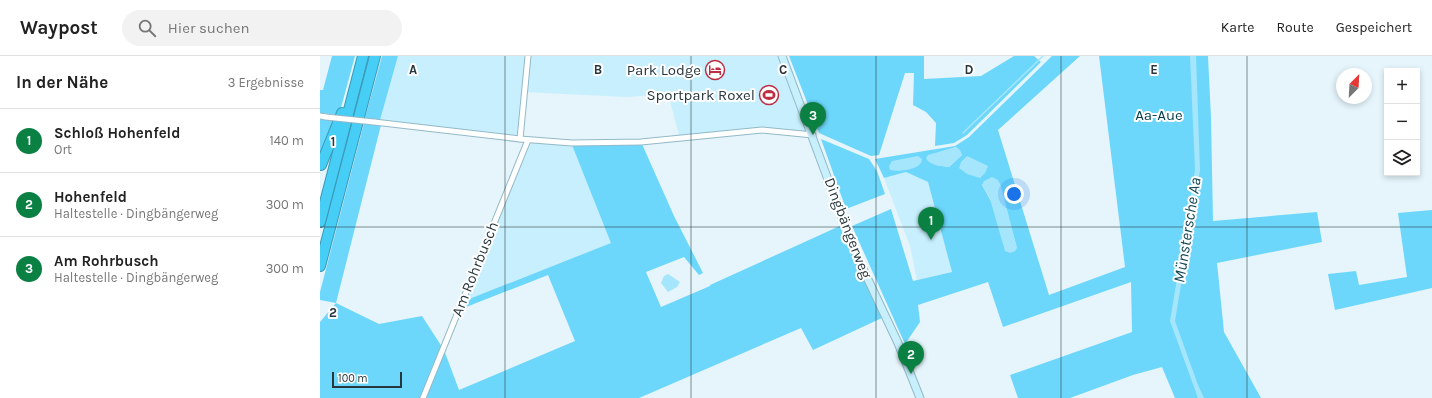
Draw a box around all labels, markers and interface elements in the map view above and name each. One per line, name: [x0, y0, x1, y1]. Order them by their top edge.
search box: [122, 10, 402, 46]
text: Waypost: [20, 17, 98, 39]
icon: search: [136, 17, 158, 39]
text: Hier suchen: [168, 19, 249, 37]
text: Karte: [1221, 19, 1255, 36]
text: Route: [1277, 19, 1314, 36]
text: Gespeichert: [1336, 19, 1412, 36]
hotel icon: Park Lodge: [704, 59, 726, 81]
place label: Park Lodge: [627, 61, 701, 79]
text: A: [409, 62, 417, 77]
text: B: [594, 62, 602, 77]
text: C: [779, 62, 787, 77]
text: D: [965, 62, 974, 77]
text: E: [1150, 62, 1158, 77]
north arrow: [1336, 68, 1372, 104]
map controls: [1384, 68, 1420, 176]
button: +: [1384, 68, 1420, 104]
text: In der Nähe: [16, 72, 108, 92]
text: 3 Ergebnisse: [228, 75, 304, 90]
sports icon: Sportpark Roxel: [758, 84, 780, 106]
place label: Sportpark Roxel: [646, 86, 755, 104]
pin: 3: [800, 102, 826, 135]
button: −: [1384, 104, 1420, 140]
park label: Aa-Aue: [1135, 106, 1183, 124]
text: Schloß Hohenfeld: [54, 124, 180, 142]
text: 1: [27, 133, 31, 148]
text: 140 m: [269, 133, 304, 148]
text: 1: [331, 134, 335, 149]
button: layers: [1384, 140, 1420, 176]
text: Ort: [54, 142, 72, 157]
street label: Dingbängerweg: [820, 175, 876, 282]
water label: Münstersche Aa: [1169, 176, 1205, 284]
your location: [1004, 184, 1024, 204]
text: Hohenfeld: [54, 188, 127, 206]
text: 2: [25, 197, 33, 212]
text: 300 m: [266, 197, 304, 212]
text: Haltestelle · Dingbängerweg: [54, 206, 218, 221]
pin: 1: [918, 207, 944, 240]
street label: Am Rohrbusch: [448, 219, 502, 319]
text: Am Rohrbusch: [54, 252, 159, 270]
text: 3: [25, 261, 33, 276]
text: 300 m: [266, 261, 304, 276]
text: Haltestelle · Dingbängerweg: [54, 270, 218, 285]
text: 2: [329, 305, 337, 320]
pin: 2: [898, 341, 924, 374]
scale bar: [332, 370, 402, 389]
text: 100 m: [338, 372, 368, 385]

